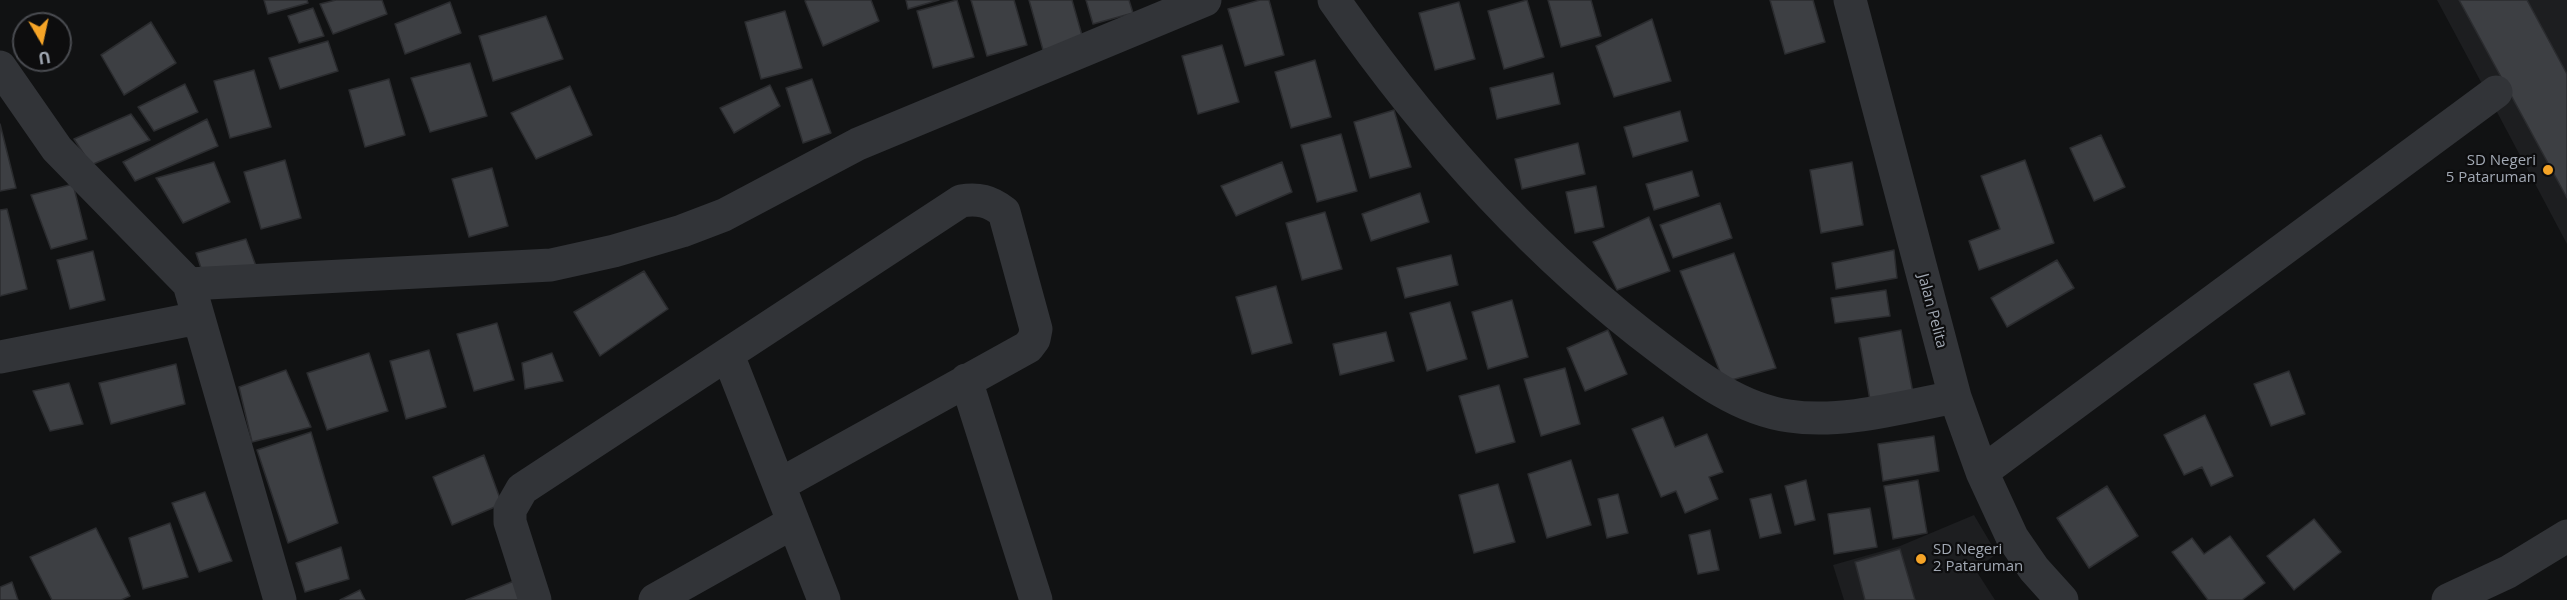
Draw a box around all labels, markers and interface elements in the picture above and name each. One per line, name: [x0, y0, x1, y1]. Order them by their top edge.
north arrow: [12, 12, 72, 72]
text: U: [37, 46, 52, 70]
place label: SD Negeri 5 Pataruman: [2446, 152, 2536, 187]
marker: SD Negeri 5 Pataruman: [2541, 163, 2555, 177]
street label: Jalan Pelita: [1913, 272, 1951, 350]
place label: SD Negeri 2 Pataruman: [1933, 541, 2023, 576]
marker: SD Negeri 2 Pataruman: [1914, 552, 1928, 566]

